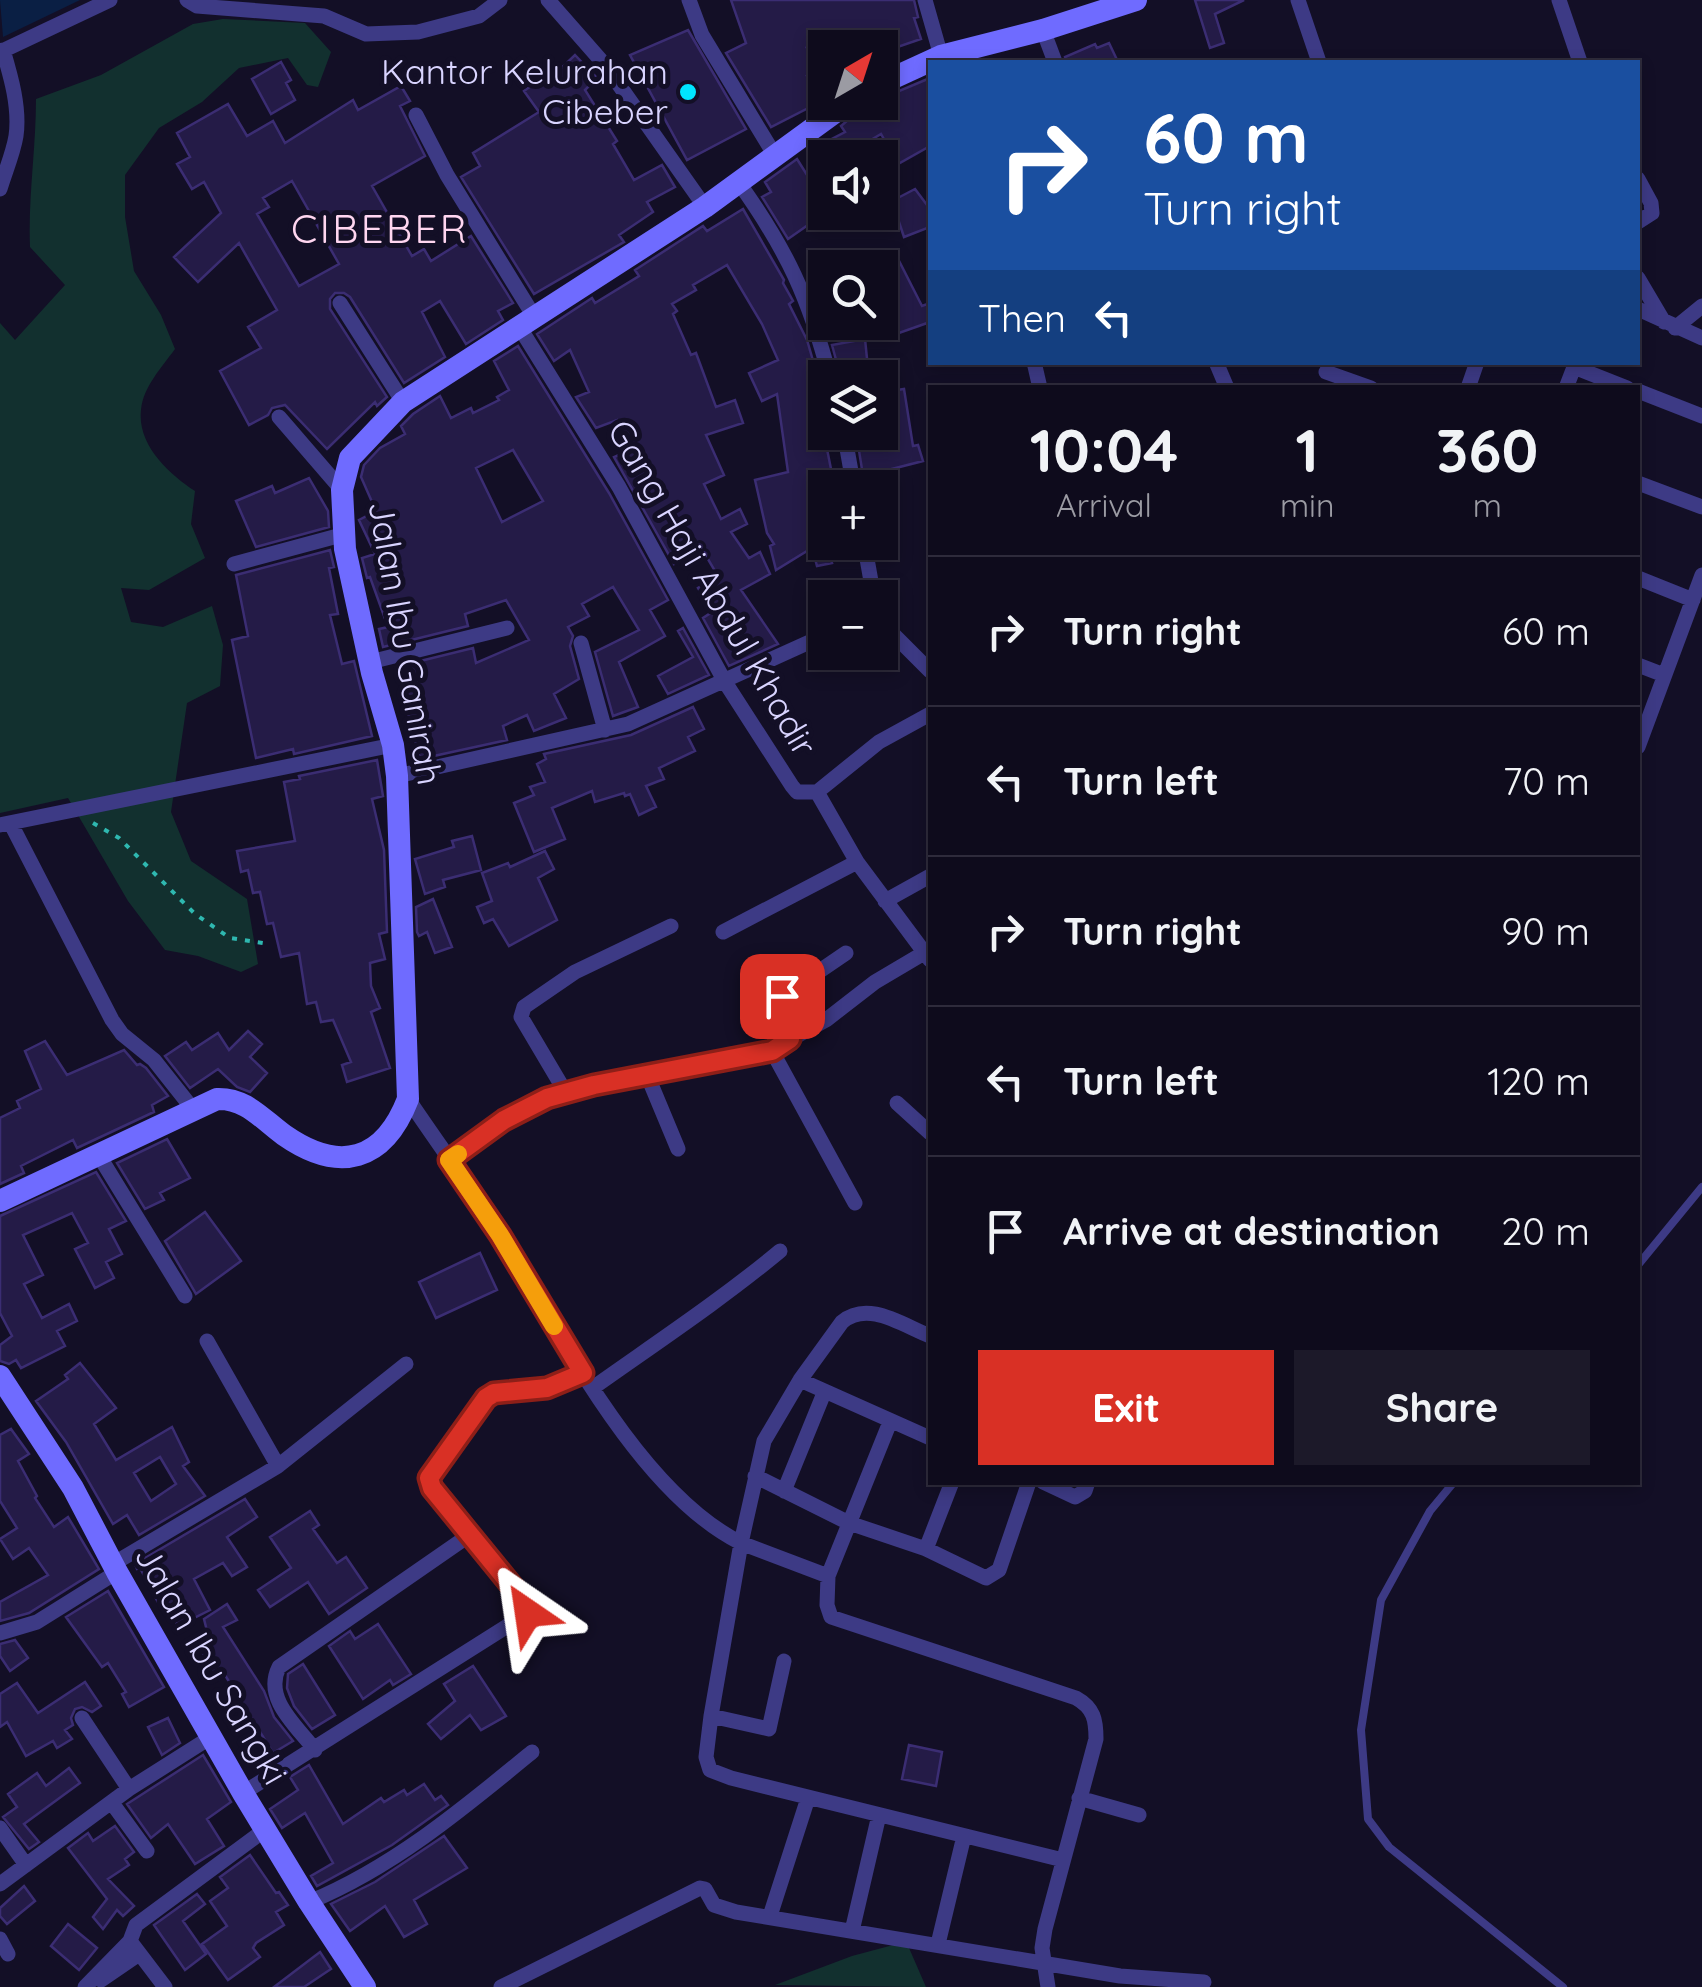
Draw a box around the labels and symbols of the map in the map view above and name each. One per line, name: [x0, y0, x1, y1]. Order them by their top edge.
north arrow: [808, 30, 898, 120]
place label: Kantor Kelurahan Cibeber: [381, 49, 668, 133]
marker: Kantor Kelurahan Cibeber: [677, 81, 699, 103]
district label: CIBEBER: [291, 203, 469, 253]
street label: Gang Haji Abdul Khadir: [599, 412, 827, 763]
street label: Jalan Ibu Ganirah: [359, 497, 453, 788]
pin: [740, 954, 825, 1039]
street label: Jalan Ibu Sangki: [126, 1537, 298, 1792]
position arrow: [476, 1561, 580, 1665]

